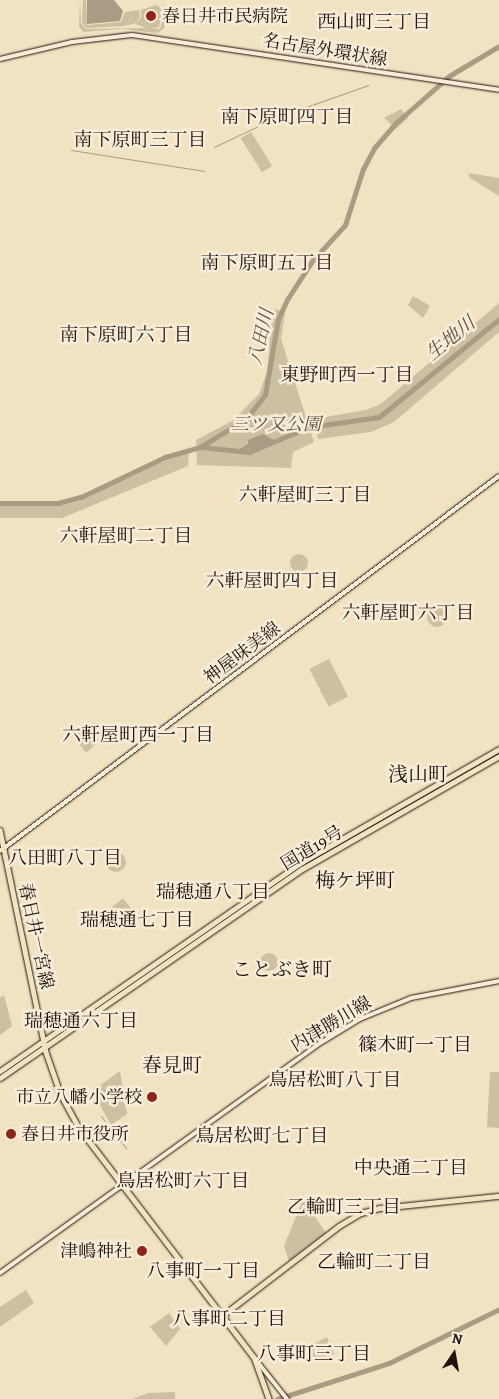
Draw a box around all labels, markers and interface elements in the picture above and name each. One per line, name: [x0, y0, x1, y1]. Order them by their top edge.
place label: 春日井市民病院: [162, 5, 288, 27]
marker: 春日井市民病院: [144, 9, 158, 23]
district label: 西山町三丁目: [317, 12, 431, 34]
street label: 名古屋外環状線: [261, 29, 389, 71]
district label: 南下原町四丁目: [221, 107, 353, 129]
district label: 南下原町三丁目: [74, 130, 206, 152]
district label: 南下原町五丁目: [201, 253, 333, 275]
water label: 八田川: [244, 307, 280, 367]
water label: 生地川: [422, 312, 480, 366]
district label: 南下原町六丁目: [60, 325, 192, 347]
district label: 東野町西一丁目: [281, 365, 413, 387]
park label: 三ツ又公園: [231, 413, 321, 435]
district label: 六軒屋町三丁目: [239, 485, 371, 507]
district label: 六軒屋町二丁目: [60, 526, 192, 548]
district label: 六軒屋町四丁目: [206, 571, 338, 593]
district label: 六軒屋町六丁目: [342, 603, 474, 625]
street label: 神屋味美線: [200, 617, 284, 689]
district label: 六軒屋町西一丁目: [62, 725, 214, 747]
district label: 浅山町: [388, 762, 448, 786]
street label: 国道19号: [277, 821, 347, 875]
district label: 八田町八丁目: [8, 848, 122, 870]
district label: 梅ケ坪町: [315, 868, 395, 892]
street label: 春日井一宮線: [14, 881, 58, 991]
district label: 瑞穂通八丁目: [156, 882, 270, 904]
district label: 瑞穂通七丁目: [80, 910, 194, 932]
district label: ことぶき町: [232, 957, 332, 981]
street label: 内津勝川線: [287, 992, 375, 1056]
district label: 瑞穂通六丁目: [24, 1011, 138, 1033]
district label: 篠木町一丁目: [358, 1035, 472, 1057]
district label: 春見町: [142, 1053, 202, 1077]
district label: 鳥居松町八丁目: [269, 1070, 401, 1092]
place label: 市立八幡小学校: [16, 1086, 142, 1108]
marker: 市立八幡小学校: [146, 1091, 158, 1103]
place label: 春日井市役所: [21, 1123, 129, 1145]
district label: 鳥居松町七丁目: [196, 1126, 328, 1148]
marker: 春日井市役所: [5, 1128, 17, 1140]
district label: 中央通二丁目: [354, 1158, 468, 1180]
district label: 鳥居松町六丁目: [117, 1171, 249, 1193]
district label: 乙輪町三丁目: [287, 1197, 401, 1219]
place label: 津嶋神社: [60, 1240, 132, 1262]
marker: 津嶋神社: [136, 1245, 148, 1257]
district label: 乙輪町二丁目: [317, 1252, 431, 1274]
district label: 八事町一丁目: [146, 1261, 260, 1283]
district label: 八事町二丁目: [172, 1309, 286, 1331]
text: N: [450, 1328, 464, 1349]
north arrow: [429, 1329, 479, 1379]
district label: 八事町三丁目: [257, 1344, 371, 1366]

